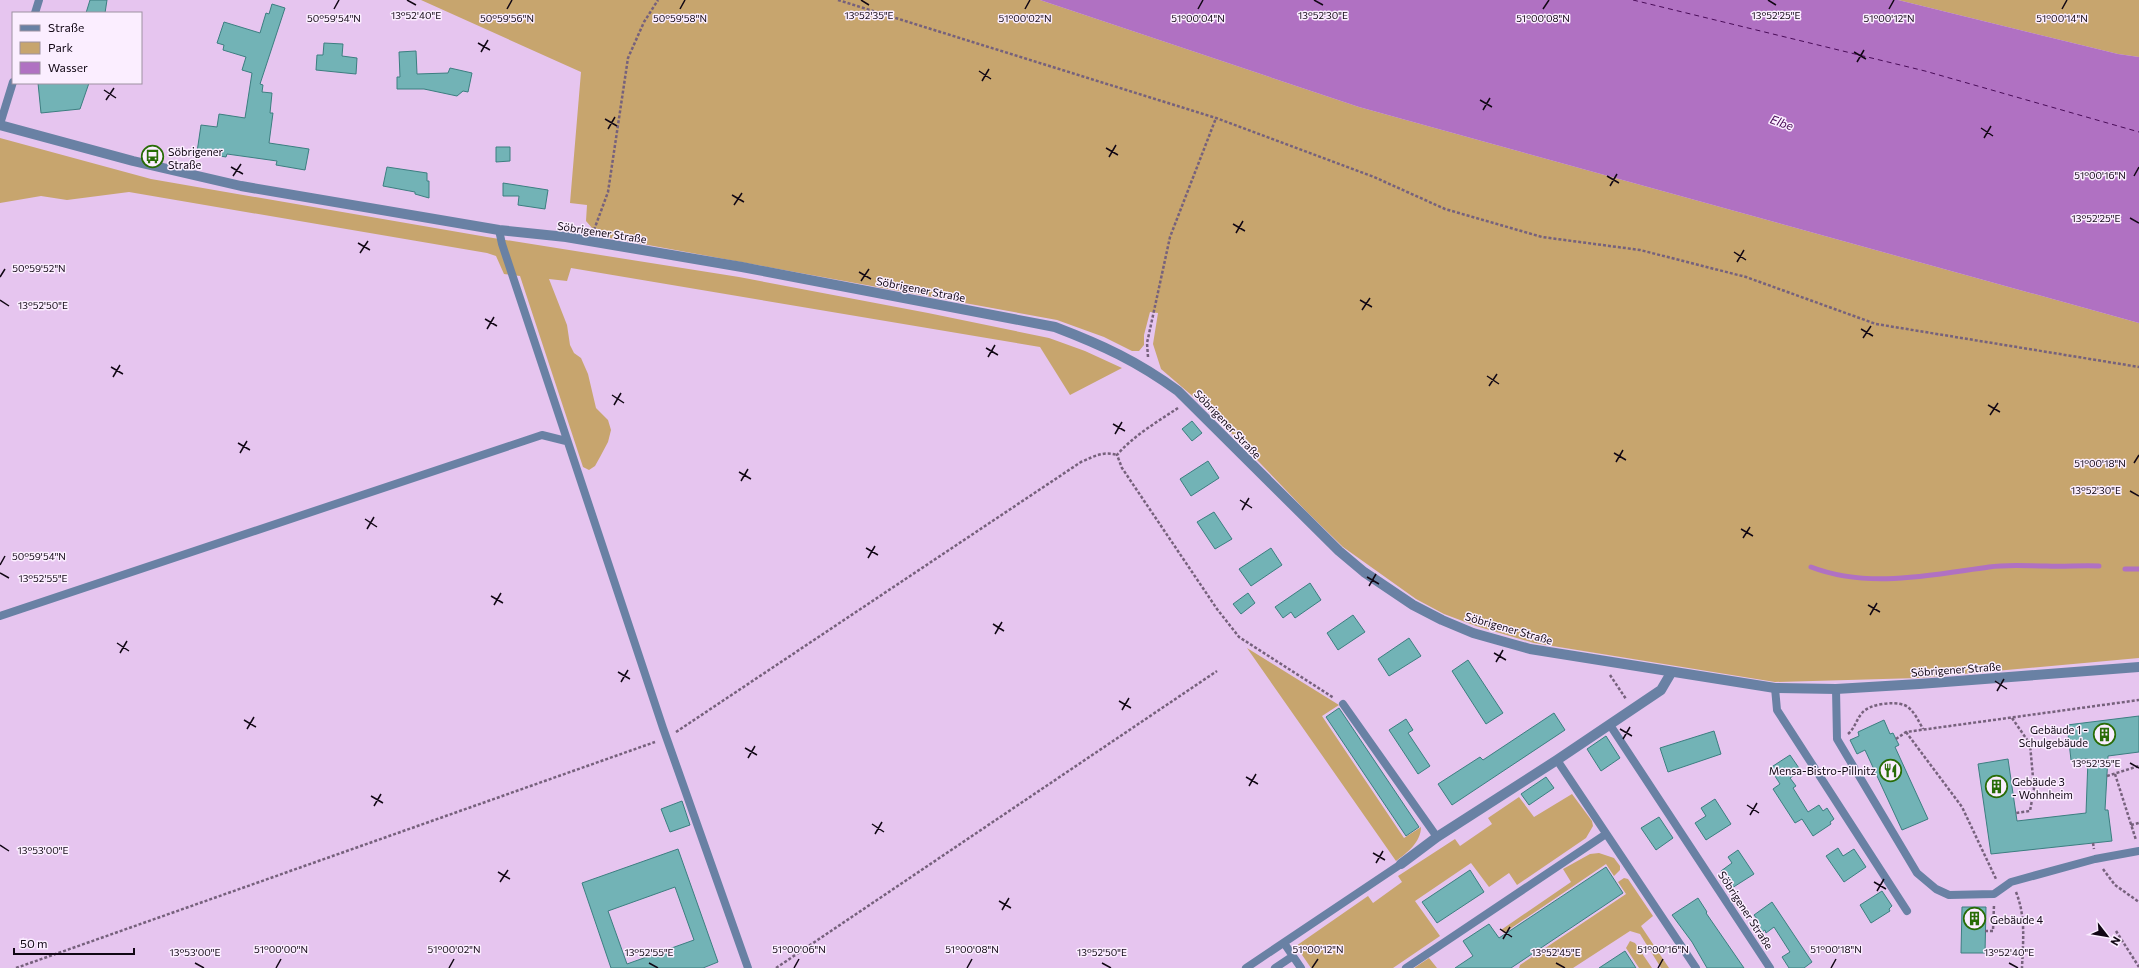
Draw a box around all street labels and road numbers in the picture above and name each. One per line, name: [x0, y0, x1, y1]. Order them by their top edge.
street label: Söbrigener Straße: [556, 219, 648, 246]
street label: Söbrigener Straße: [875, 274, 967, 304]
street label: Söbrigener Straße: [1192, 387, 1264, 461]
street label: Söbrigener Straße: [1464, 609, 1554, 647]
street label: Söbrigener Straße: [1910, 659, 2002, 679]
street label: Söbrigener Straße: [1716, 869, 1776, 952]

